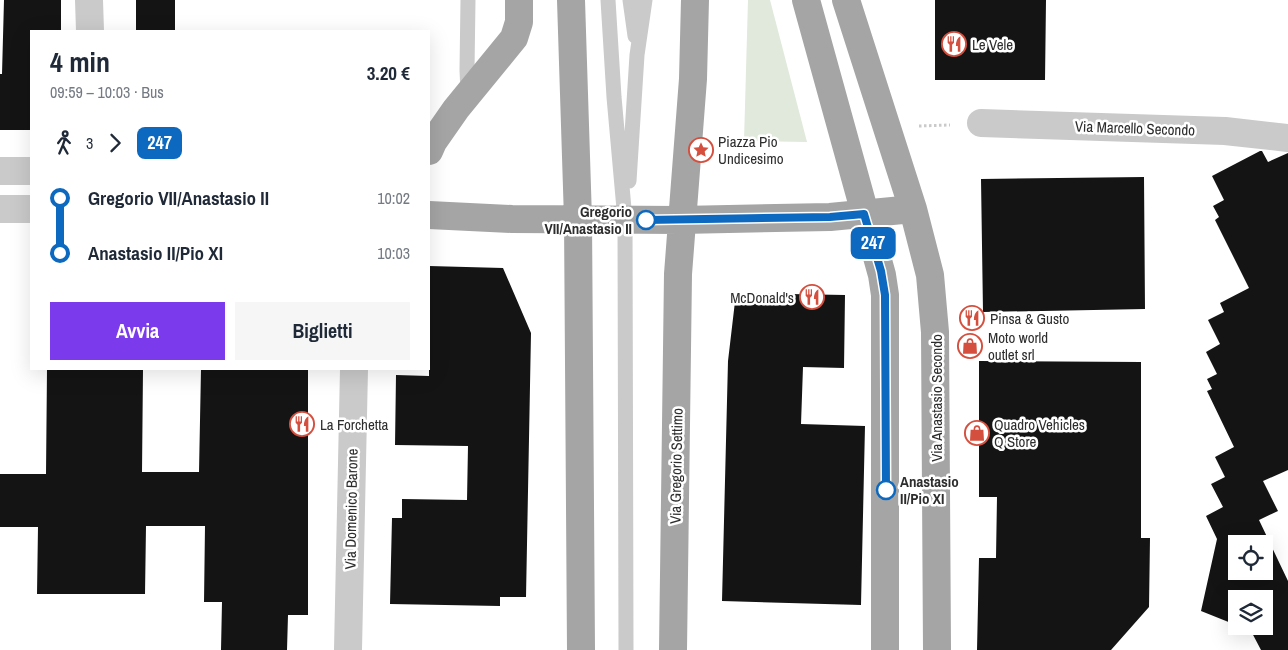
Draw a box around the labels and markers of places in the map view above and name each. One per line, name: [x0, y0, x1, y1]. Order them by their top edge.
restaurant icon: Le Vele: [941, 31, 967, 57]
place label: Le Vele: [972, 34, 1013, 55]
place label: Piazza Pio Undicesimo: [718, 131, 784, 169]
place icon: Piazza Pio Undicesimo: [688, 137, 714, 163]
place label: Gregorio VII/Anastasio II: [544, 201, 632, 239]
marker: Gregorio VII/Anastasio II: [636, 210, 656, 230]
restaurant icon: McDonald's: [799, 284, 825, 310]
place label: McDonald's: [730, 287, 794, 308]
restaurant icon: Pinsa & Gusto: [959, 305, 985, 331]
place label: Pinsa & Gusto: [990, 308, 1069, 329]
place label: Moto world outlet srl: [988, 327, 1048, 365]
shop icon: Moto world outlet srl: [957, 333, 983, 359]
restaurant icon: La Forchetta: [289, 411, 315, 437]
place label: La Forchetta: [320, 414, 389, 435]
place label: Quadro Vehicles Q Store: [994, 414, 1085, 452]
shop icon: Quadro Vehicles Q Store: [964, 420, 990, 446]
place label: Anastasio II/Pio XI: [900, 471, 959, 509]
marker: Anastasio II/Pio XI: [876, 480, 896, 500]

